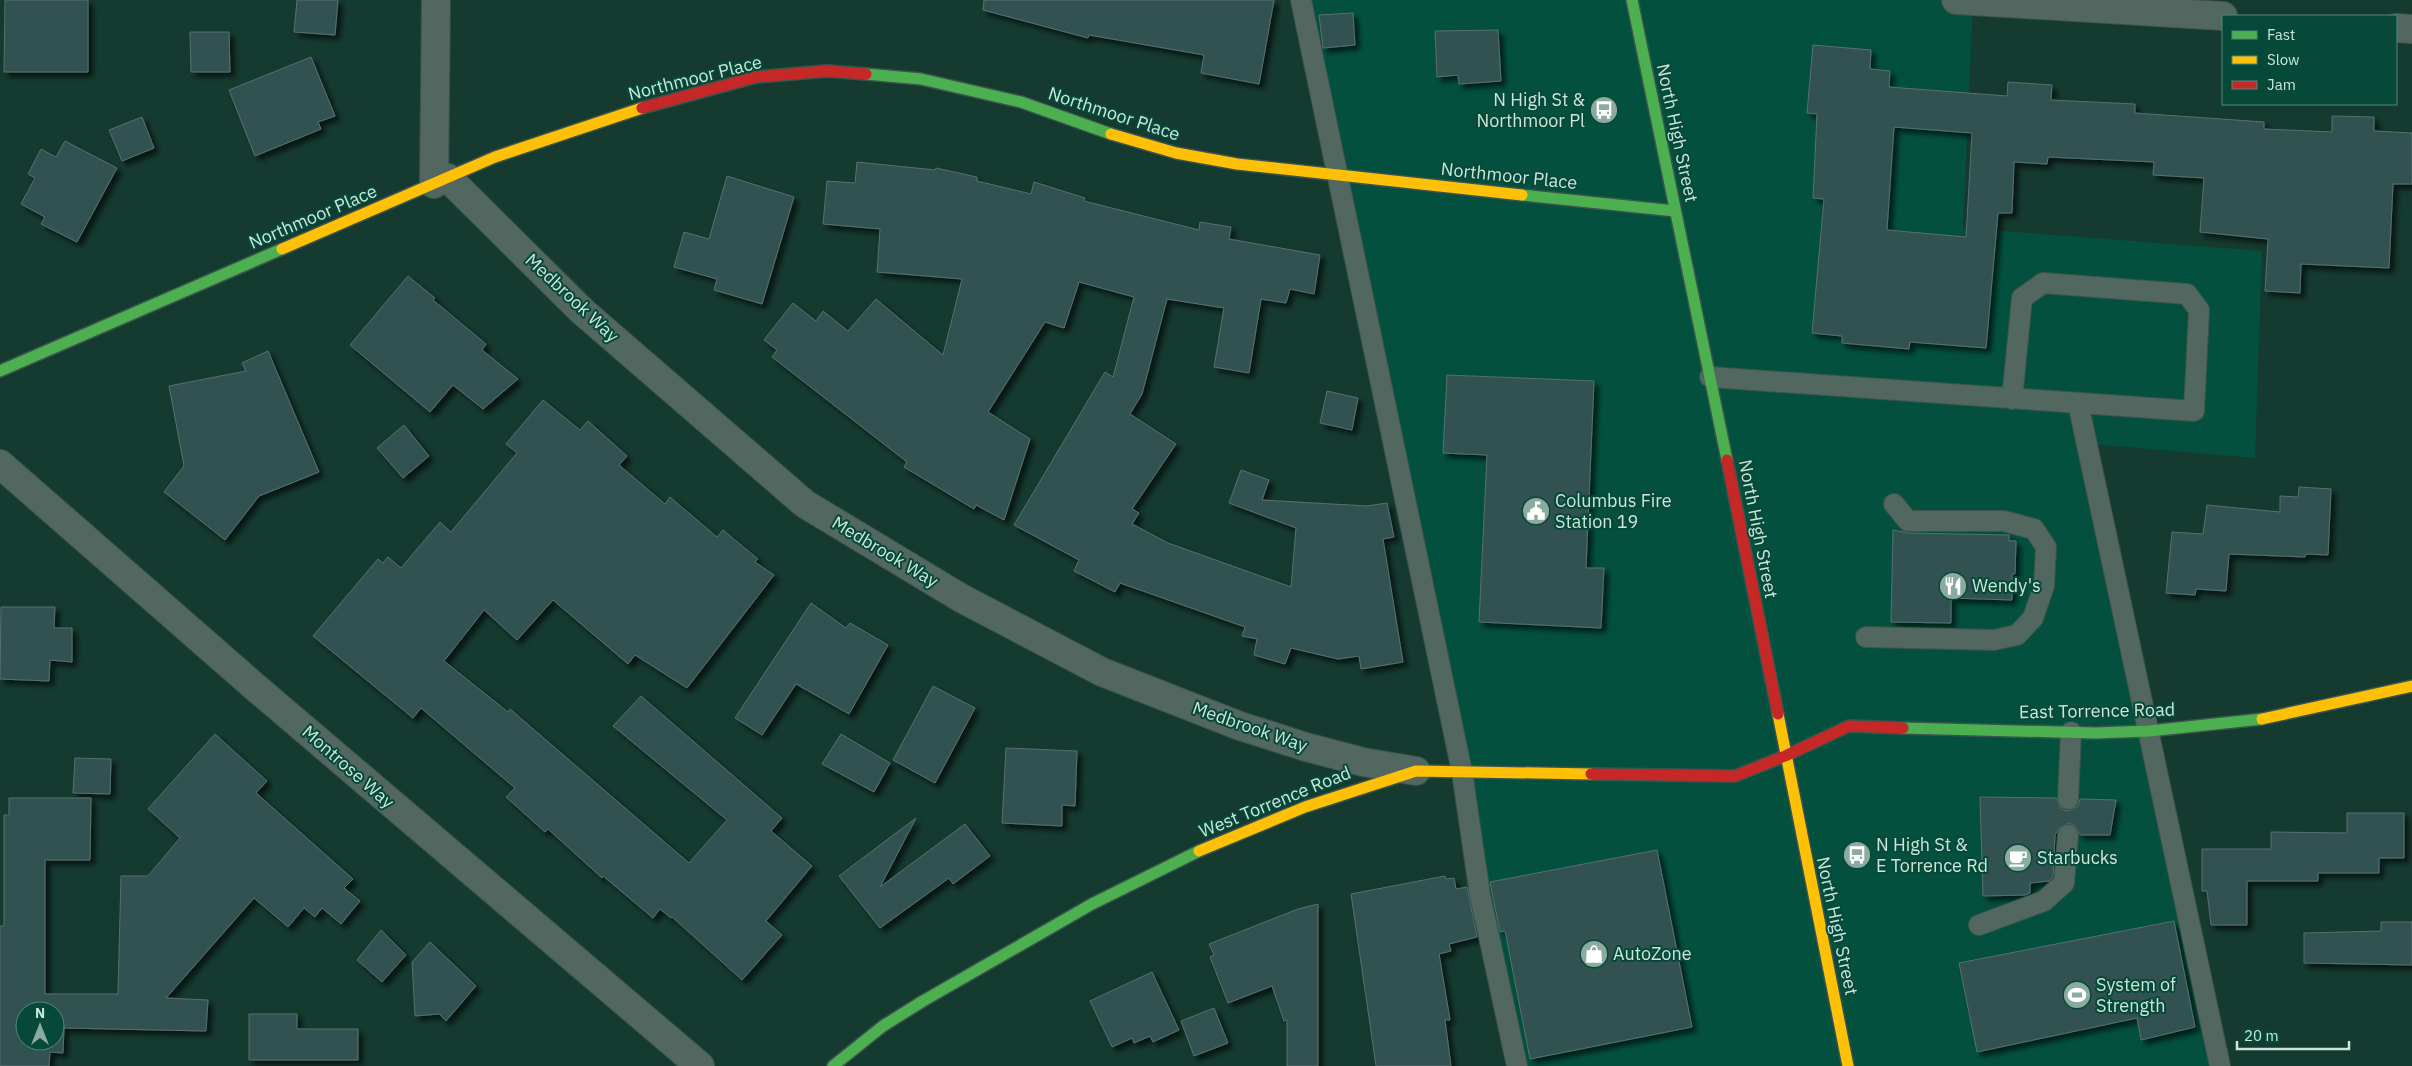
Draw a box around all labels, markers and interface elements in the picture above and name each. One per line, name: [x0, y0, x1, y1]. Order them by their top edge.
legend: [2222, 15, 2397, 105]
text: Fast: [2267, 25, 2295, 44]
street label: Northmoor Place: [626, 50, 764, 105]
text: Slow: [2267, 50, 2300, 69]
street label: North High Street: [1652, 62, 1703, 204]
text: Jam: [2267, 75, 2296, 94]
street label: Northmoor Place: [1045, 81, 1183, 146]
place label: N High St & Northmoor Pl: [1476, 88, 1585, 132]
bus stop icon: N High St & Northmoor Pl: [1589, 95, 1619, 125]
street label: Northmoor Place: [1440, 157, 1578, 194]
street label: Northmoor Place: [245, 179, 380, 254]
street label: Medbrook Way: [521, 248, 624, 347]
street label: North High Street: [1734, 458, 1783, 600]
place label: Columbus Fire Station 19: [1555, 489, 1672, 533]
public building icon: Columbus Fire Station 19: [1521, 496, 1551, 526]
street label: Medbrook Way: [828, 511, 943, 592]
restaurant icon: Wendy's: [1938, 571, 1968, 601]
place label: Wendy's: [1972, 574, 2041, 597]
street label: Medbrook Way: [1190, 696, 1311, 757]
street label: East Torrence Road: [2019, 698, 2175, 723]
street label: Montrose Way: [297, 720, 399, 813]
street label: West Torrence Road: [1196, 761, 1354, 842]
place label: N High St & E Torrence Rd: [1876, 833, 1988, 877]
bus stop icon: N High St & E Torrence Rd: [1842, 840, 1872, 870]
cafe icon: Starbucks: [2003, 843, 2033, 873]
place label: Starbucks: [2037, 846, 2118, 869]
street label: North High Street: [1812, 855, 1863, 997]
shop icon: AutoZone: [1579, 939, 1609, 969]
place label: AutoZone: [1613, 942, 1692, 965]
place label: System of Strength: [2096, 973, 2176, 1017]
sports icon: System of Strength: [2062, 980, 2092, 1010]
north arrow: [15, 1001, 65, 1051]
text: N: [35, 1004, 45, 1022]
scale bar: [2237, 1018, 2350, 1050]
text: 20 m: [2244, 1026, 2279, 1045]

